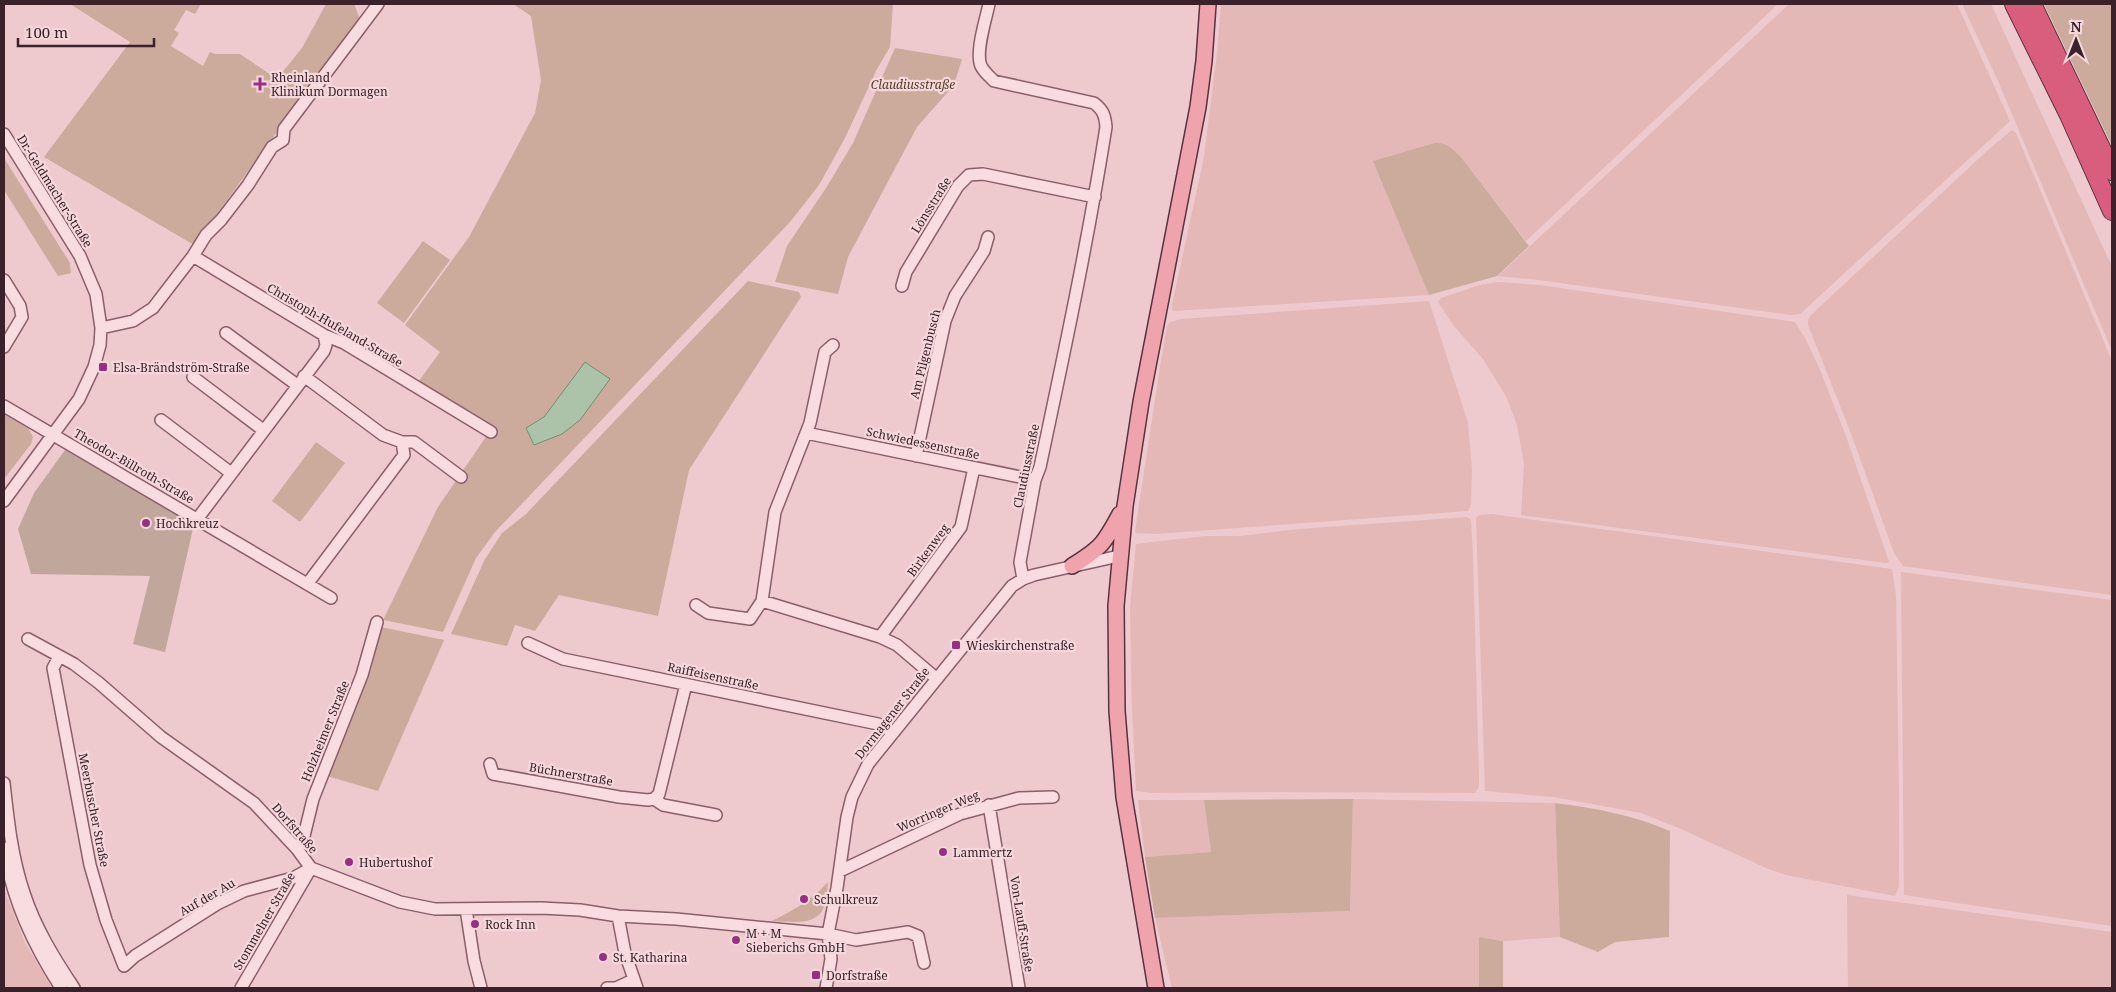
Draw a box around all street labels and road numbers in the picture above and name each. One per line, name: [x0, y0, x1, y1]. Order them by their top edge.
street label: Dr.-Geldmacher-Straße: [13, 131, 97, 251]
street label: Lönsstraße: [907, 174, 955, 236]
street label: Christoph-Hufeland-Straße: [264, 279, 406, 371]
street label: Am Pilgenbusch: [906, 307, 944, 401]
street label: Claudiusstraße: [1009, 422, 1043, 510]
street label: Schwiedessenstraße: [865, 423, 981, 463]
street label: Theodor-Billroth-Straße: [71, 425, 197, 507]
street label: Birkenweg: [903, 520, 953, 580]
street label: Raiffeisenstraße: [666, 658, 760, 694]
street label: Dormagener Straße: [851, 664, 933, 762]
street label: Holzheimer Straße: [297, 678, 353, 784]
street label: Meerbuscher Straße: [75, 751, 113, 869]
street label: Büchnerstraße: [528, 758, 614, 790]
street label: Worringer Weg: [894, 786, 982, 836]
street label: Dorfstraße: [268, 799, 322, 857]
street label: Stommelner Straße: [229, 869, 299, 973]
street label: Auf der Au: [176, 874, 238, 920]
street label: Von-Lauff-Straße: [1006, 875, 1038, 973]

